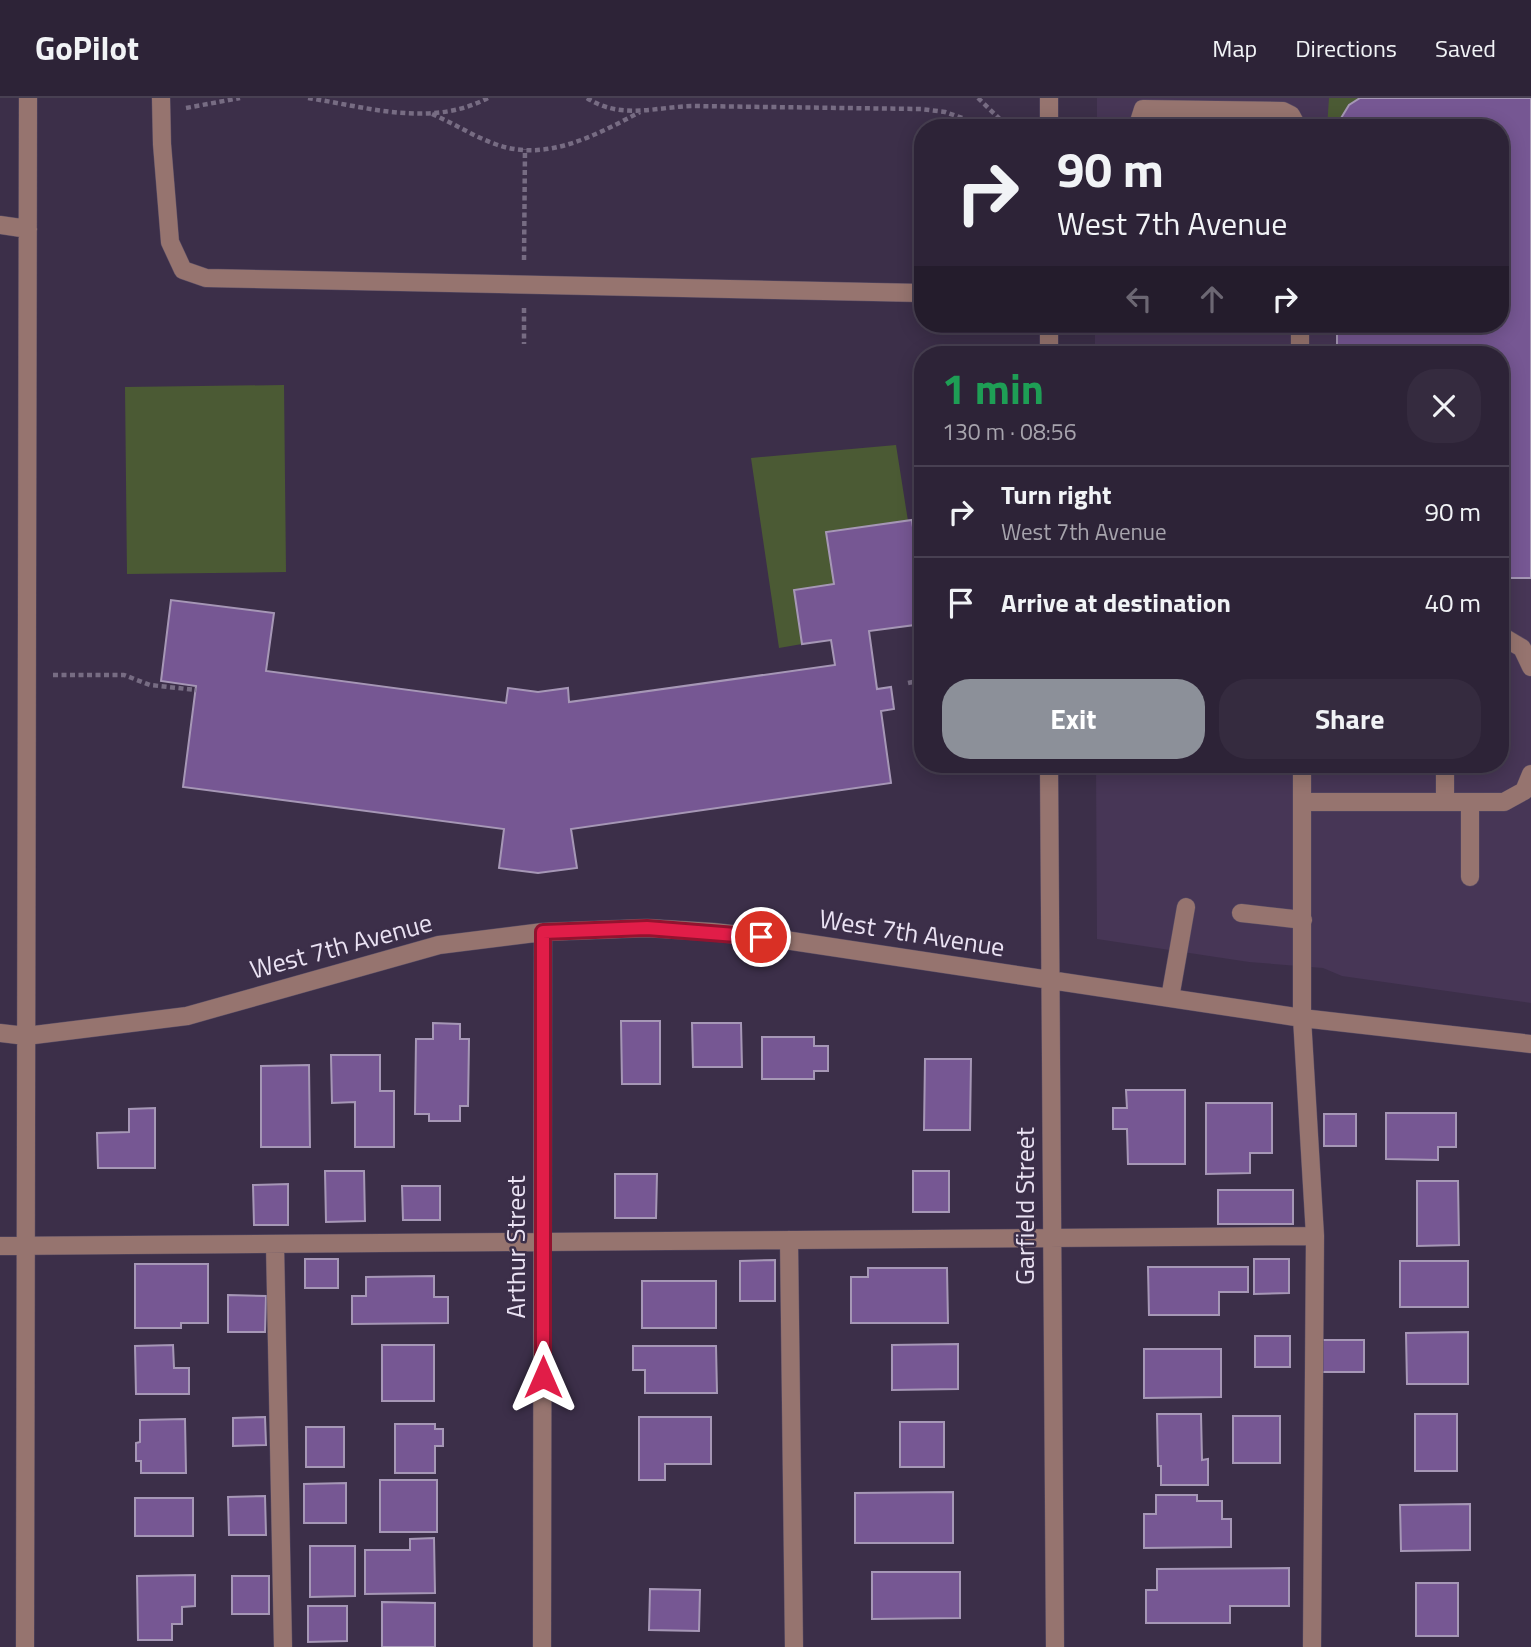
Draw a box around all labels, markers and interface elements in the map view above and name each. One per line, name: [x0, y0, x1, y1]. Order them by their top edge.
text: GoPilot: [35, 23, 139, 73]
text: Map: [1212, 30, 1257, 66]
text: Directions: [1295, 30, 1397, 66]
text: Saved: [1435, 30, 1496, 66]
text: 90 m: [1057, 131, 1164, 206]
icon: right: [942, 147, 1033, 238]
text: West 7th Avenue: [1057, 199, 1288, 247]
icon: left: [1120, 280, 1158, 318]
icon: ahead: [1193, 280, 1231, 318]
icon: right: [1266, 280, 1304, 318]
text: 1 min: [942, 356, 1044, 420]
button: close: [1407, 369, 1481, 443]
text: 130 m · 08:56: [942, 414, 1077, 449]
text: Turn right: [1001, 475, 1112, 514]
text: 90 m: [1424, 492, 1481, 531]
icon: right: [942, 493, 980, 531]
text: West 7th Avenue: [1001, 514, 1167, 549]
text: Arrive at destination: [1001, 583, 1231, 622]
text: 40 m: [1424, 583, 1481, 622]
icon: arrive: [942, 584, 980, 622]
button: Exit: [942, 679, 1205, 759]
button: Share: [1219, 679, 1481, 759]
street label: West 7th Avenue: [817, 899, 1008, 966]
street label: West 7th Avenue: [245, 902, 436, 989]
pin: [731, 907, 791, 967]
icon: arrive: [742, 918, 780, 956]
street label: Garfield Street: [1005, 1127, 1044, 1285]
street label: Arthur Street: [496, 1175, 535, 1319]
position arrow: [506, 1340, 580, 1414]

